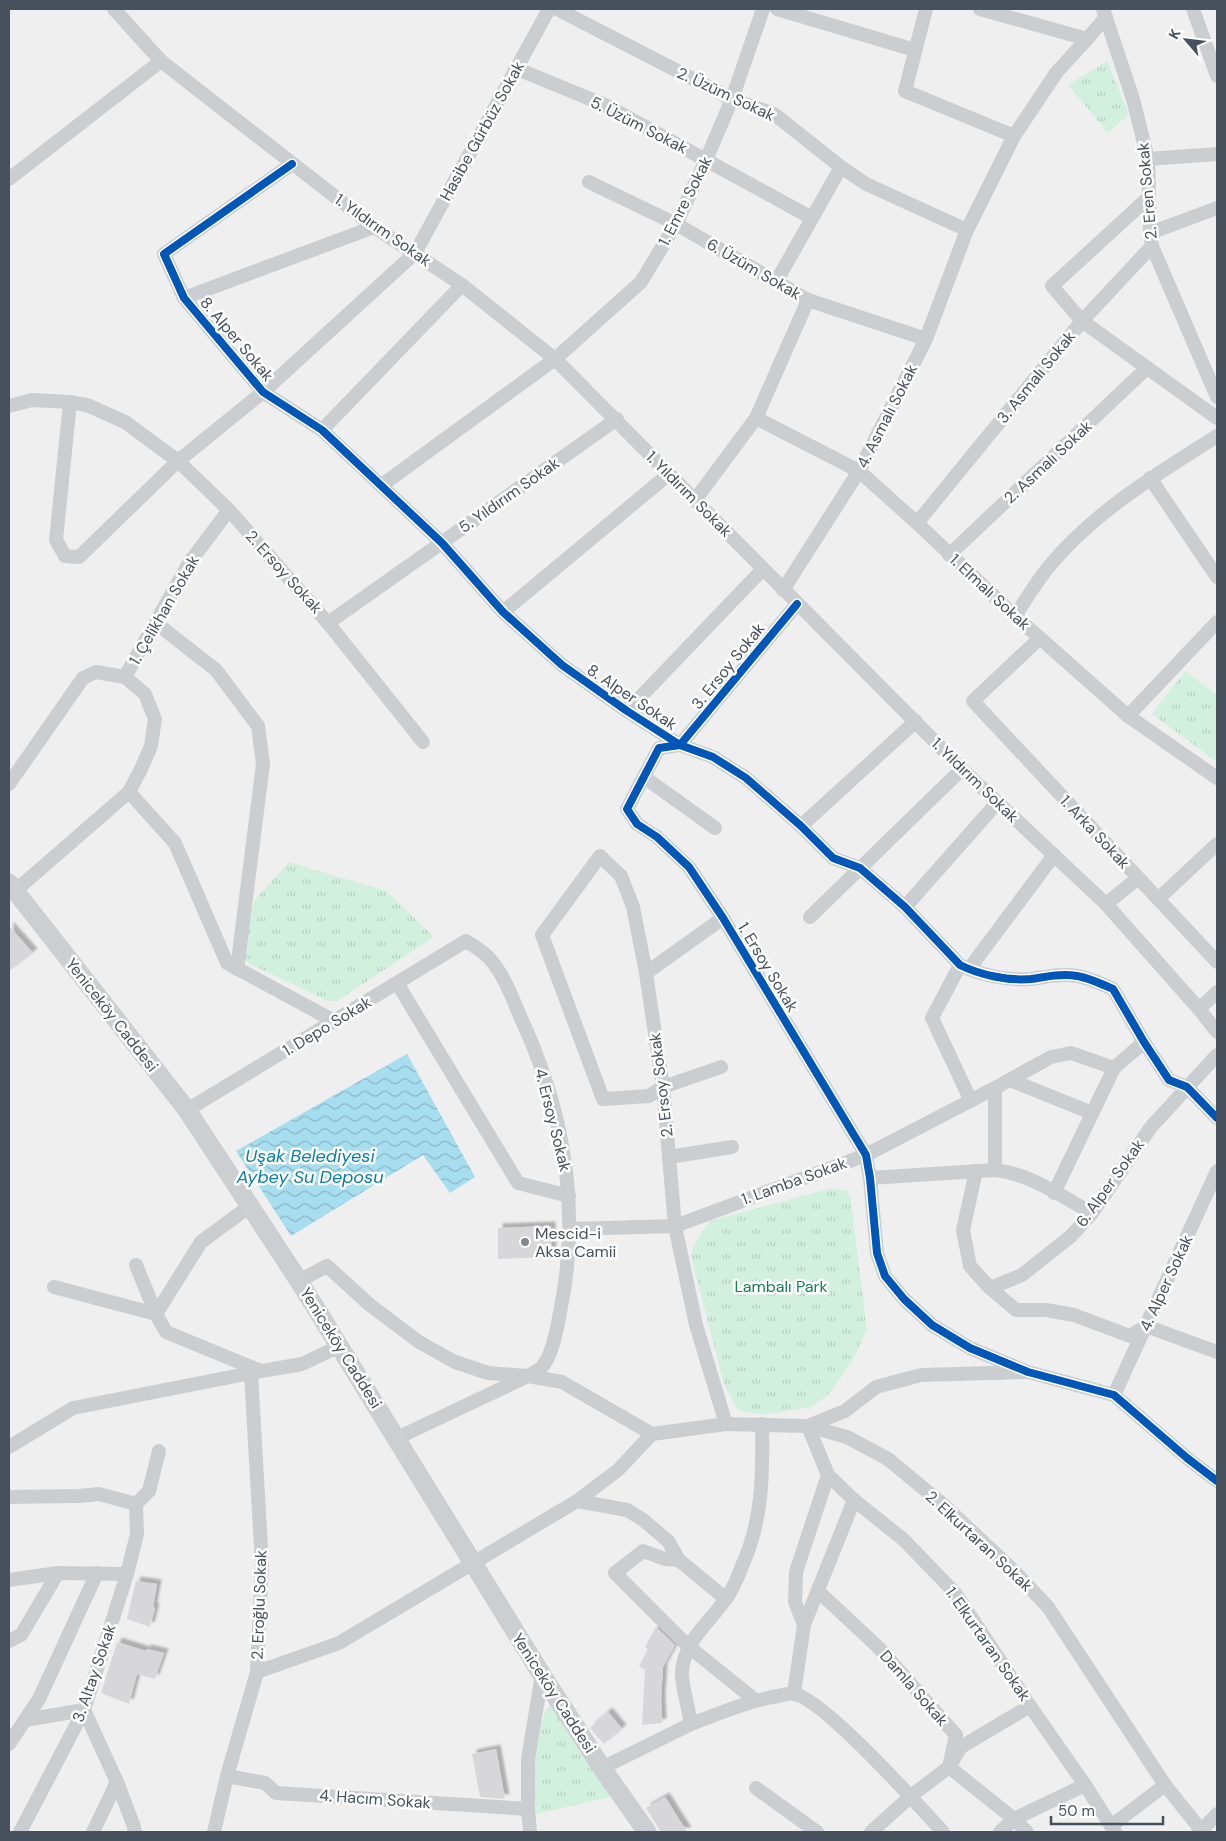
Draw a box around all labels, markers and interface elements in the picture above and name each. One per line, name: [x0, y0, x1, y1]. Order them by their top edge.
north arrow: [1161, 15, 1211, 65]
text: K: [1164, 26, 1185, 42]
street label: Hasibe Gürbüz Sokak: [435, 58, 529, 204]
street label: 2. Üzüm Sokak: [674, 62, 778, 126]
street label: 5. Üzüm Sokak: [587, 92, 691, 158]
street label: 2. Eren Sokak: [1132, 142, 1162, 240]
street label: 1. Emre Sokak: [653, 152, 717, 250]
street label: 1. Yıldırım Sokak: [331, 189, 435, 271]
street label: 6. Üzüm Sokak: [703, 233, 805, 305]
street label: 8. Alper Sokak: [195, 292, 279, 386]
street label: 3. Asmalı Sokak: [992, 326, 1080, 428]
street label: 4. Asmalı Sokak: [852, 361, 922, 471]
street label: 2. Asmalı Sokak: [999, 416, 1097, 508]
street label: 1. Yıldırım Sokak: [641, 446, 737, 542]
street label: 5. Yıldırım Sokak: [455, 453, 563, 537]
street label: 2. Ersoy Sokak: [241, 526, 327, 618]
street label: 1. Elmalı Sokak: [945, 549, 1035, 635]
street label: 1. Çelikhan Sokak: [124, 551, 204, 669]
street label: 3. Ersoy Sokak: [687, 618, 769, 714]
street label: 8. Alper Sokak: [583, 659, 681, 735]
street label: 1. Yıldırım Sokak: [927, 733, 1023, 827]
street label: 1. Arka Sokak: [1055, 791, 1135, 873]
street label: 1. Ersoy Sokak: [733, 918, 803, 1016]
street label: Yeniceköy Caddesi: [61, 954, 163, 1076]
street label: 1. Depo Sokak: [279, 991, 375, 1061]
street label: 2. Ersoy Sokak: [644, 1032, 678, 1138]
street label: 4. Ersoy Sokak: [530, 1066, 576, 1174]
street label: 6. Alper Sokak: [1071, 1135, 1149, 1231]
water label: Uşak Belediyesi Aybey Su Deposu: [235, 1144, 384, 1189]
street label: 1. Lamba Sokak: [739, 1152, 849, 1210]
place label: Mescid-i Aksa Camii: [535, 1223, 616, 1262]
street label: 4. Alper Sokak: [1134, 1231, 1198, 1335]
marker: Mescid-i Aksa Camii: [519, 1236, 531, 1248]
park label: Lambalı Park: [734, 1276, 828, 1297]
street label: Yeniceköy Caddesi: [295, 1284, 387, 1412]
street label: 2. Elkurtaran Sokak: [921, 1486, 1037, 1596]
street label: 2. Eroğlu Sokak: [247, 1550, 271, 1660]
street label: 1. Elkurtaran Sokak: [941, 1583, 1035, 1705]
street label: 3. Altay Sokak: [67, 1621, 121, 1725]
street label: Yeniceköy Caddesi: [507, 1629, 601, 1757]
street label: Damla Sokak: [875, 1646, 953, 1730]
street label: 4. Hacım Sokak: [319, 1785, 431, 1813]
scale bar: [1051, 1794, 1164, 1826]
text: 50 m: [1058, 1801, 1095, 1821]

